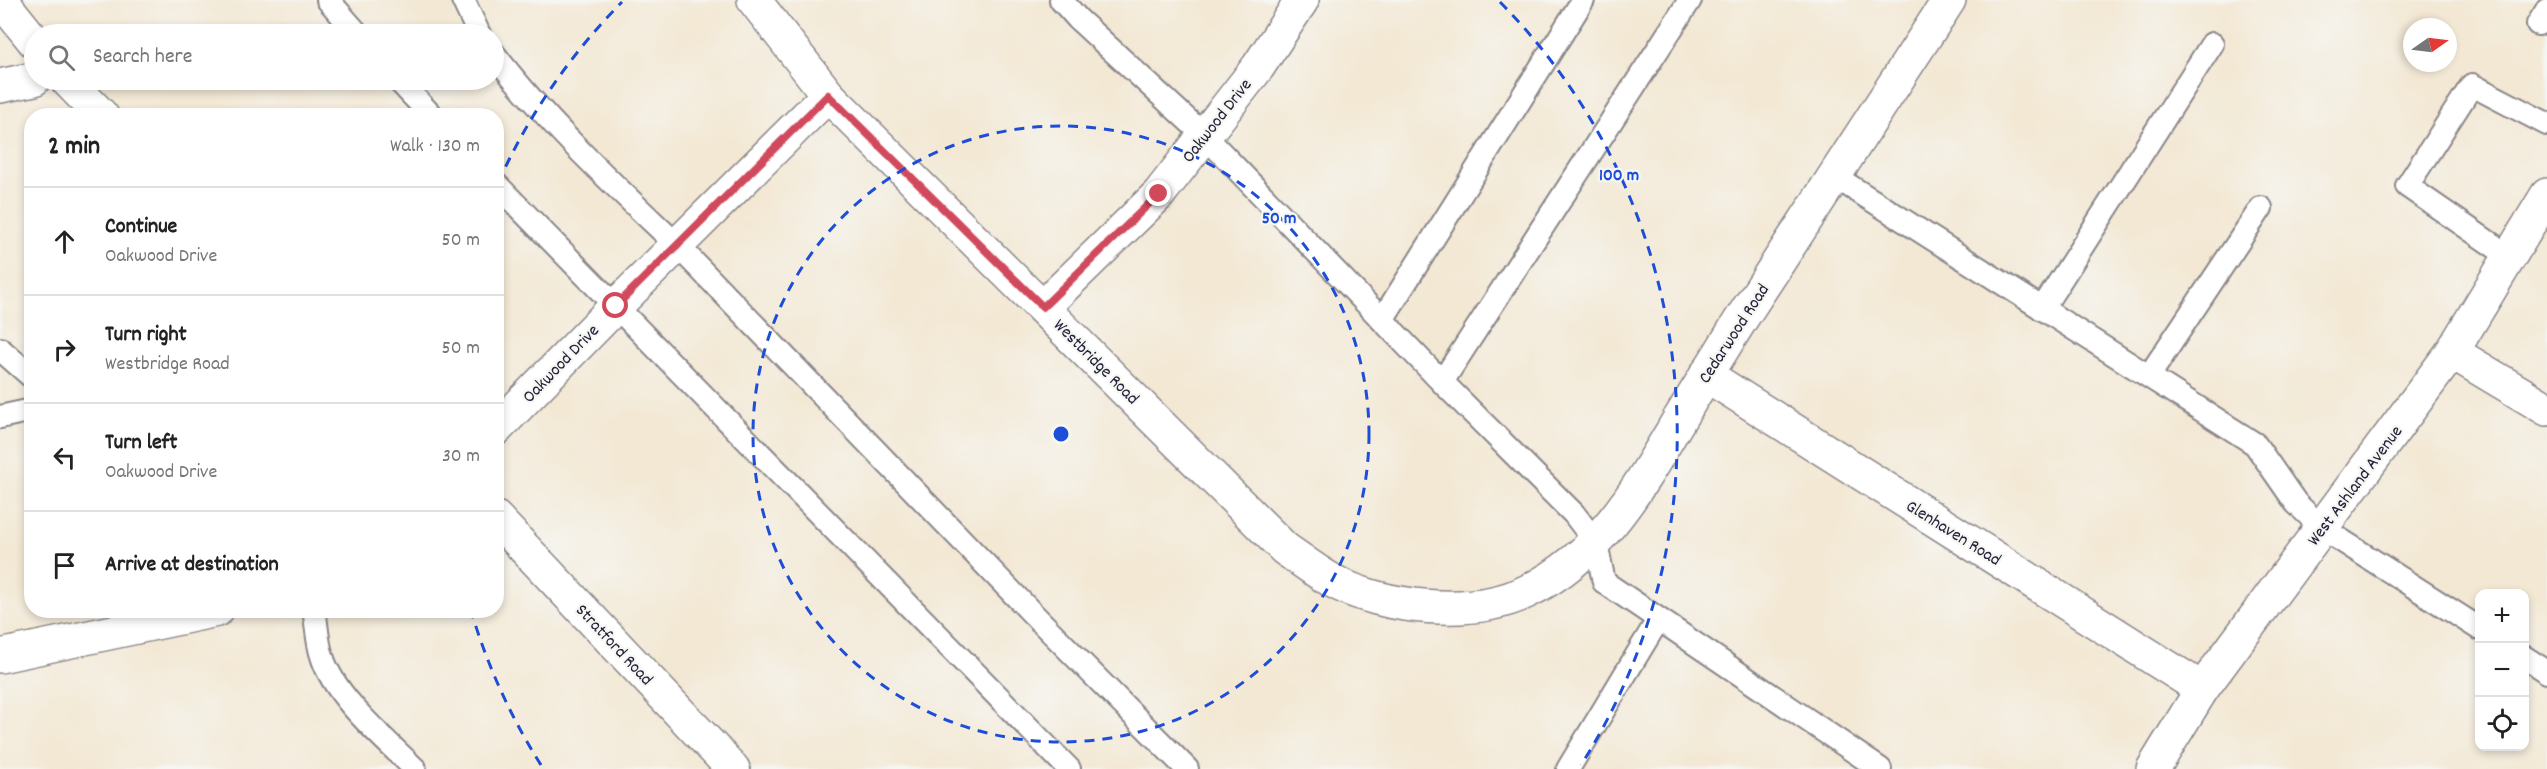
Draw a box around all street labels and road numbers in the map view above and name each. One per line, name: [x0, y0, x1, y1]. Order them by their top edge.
street label: Oakwood Drive: [1177, 74, 1259, 169]
street label: Cedarwood Road: [1694, 280, 1777, 389]
street label: Westbridge Road: [1047, 314, 1144, 411]
street label: Oakwood Drive: [518, 320, 606, 410]
street label: West Ashland Avenue: [2302, 421, 2410, 552]
street label: Glenhaven Road: [1900, 495, 2005, 573]
street label: Stratford Road: [569, 599, 658, 692]

